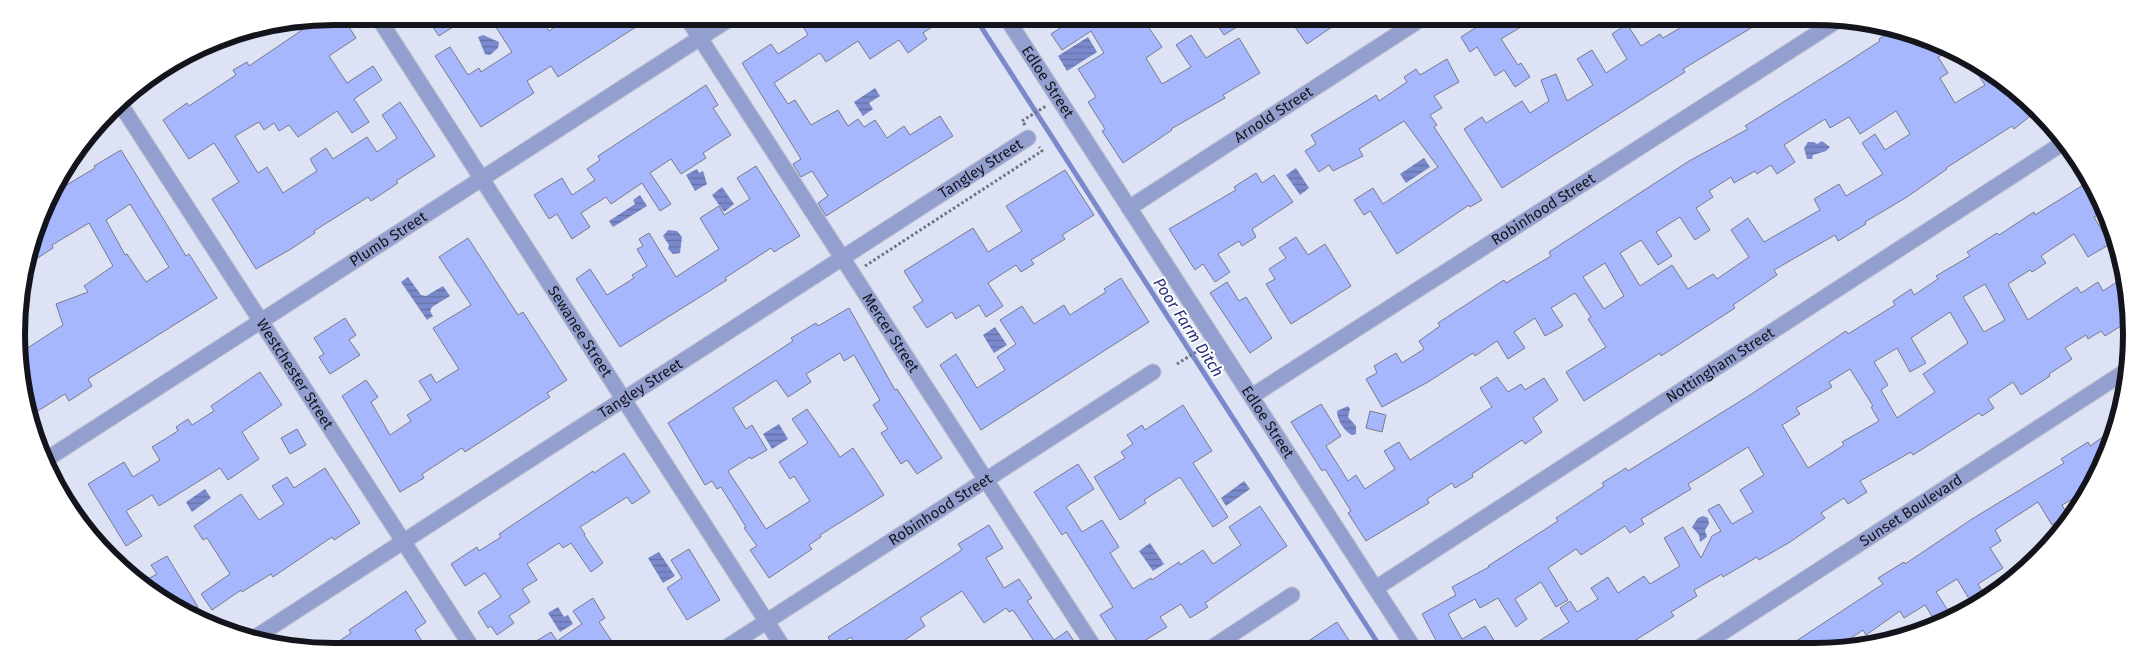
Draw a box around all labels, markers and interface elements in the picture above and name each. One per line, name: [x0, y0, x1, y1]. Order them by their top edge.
street label: Edloe Street: [1018, 42, 1078, 122]
street label: Arnold Street: [1231, 82, 1317, 147]
street label: Tangley Street: [935, 135, 1026, 202]
street label: Robinhood Street: [1488, 169, 1599, 249]
street label: Plumb Street: [346, 207, 431, 270]
water label: Poor Farm Ditch: [1149, 274, 1228, 380]
street label: Sewanee Street: [544, 282, 616, 381]
street label: Mercer Street: [859, 290, 923, 376]
street label: Westchester Street: [253, 316, 338, 433]
street label: Nottingham Street: [1663, 323, 1778, 407]
street label: Tangley Street: [595, 354, 686, 422]
street label: Edloe Street: [1238, 382, 1298, 462]
street label: Robinhood Street: [885, 469, 996, 549]
street label: Sunset Boulevard: [1856, 470, 1966, 550]

